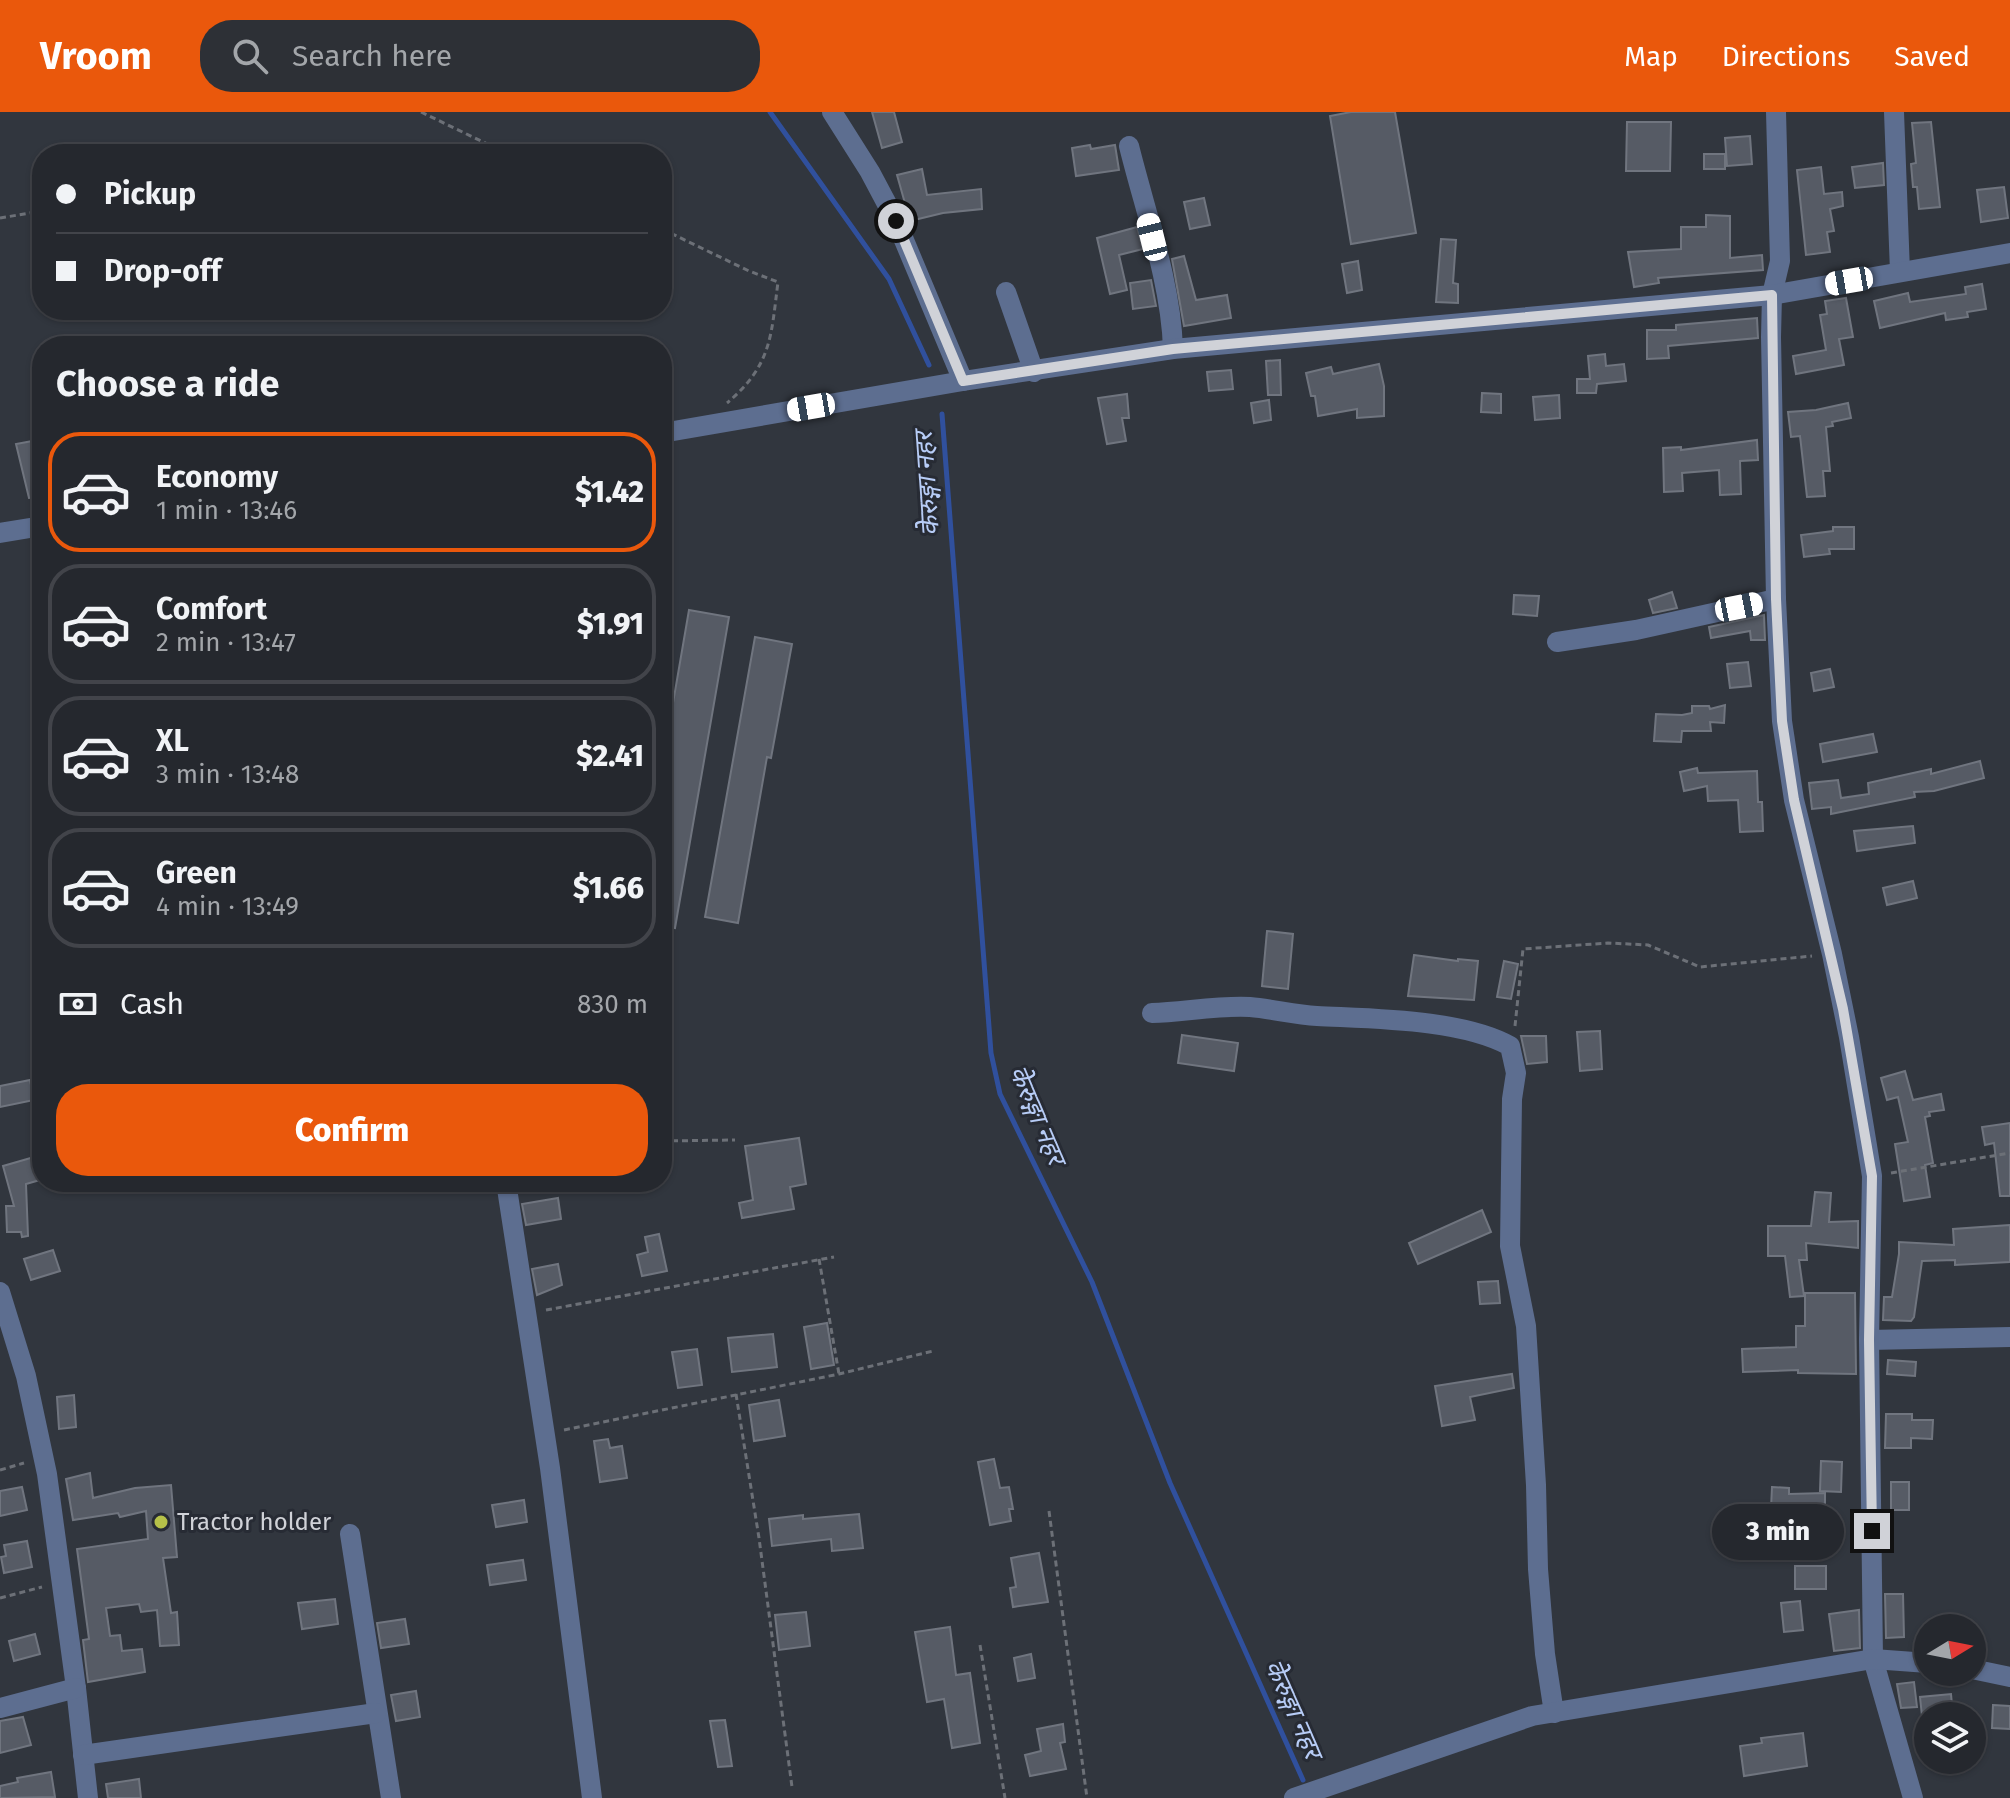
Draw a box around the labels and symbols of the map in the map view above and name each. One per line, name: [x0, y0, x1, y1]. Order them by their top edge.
route start: [878, 203, 914, 239]
car: [1135, 211, 1169, 263]
car: [1823, 265, 1875, 297]
car: [785, 391, 837, 423]
water label: केेरुङ्गा नहर: [908, 426, 946, 537]
car: [1713, 591, 1765, 623]
water label: केेरुङ्गा नहर: [1002, 1061, 1074, 1174]
callout: 3 min: [1712, 1503, 1844, 1559]
place label: Tractor holder: [177, 1508, 332, 1536]
marker: Tractor holder: [152, 1513, 170, 1531]
route end: [1854, 1513, 1890, 1549]
north arrow: [1914, 1614, 1986, 1686]
water label: केेरुङ्गा नहर: [1258, 1655, 1331, 1768]

